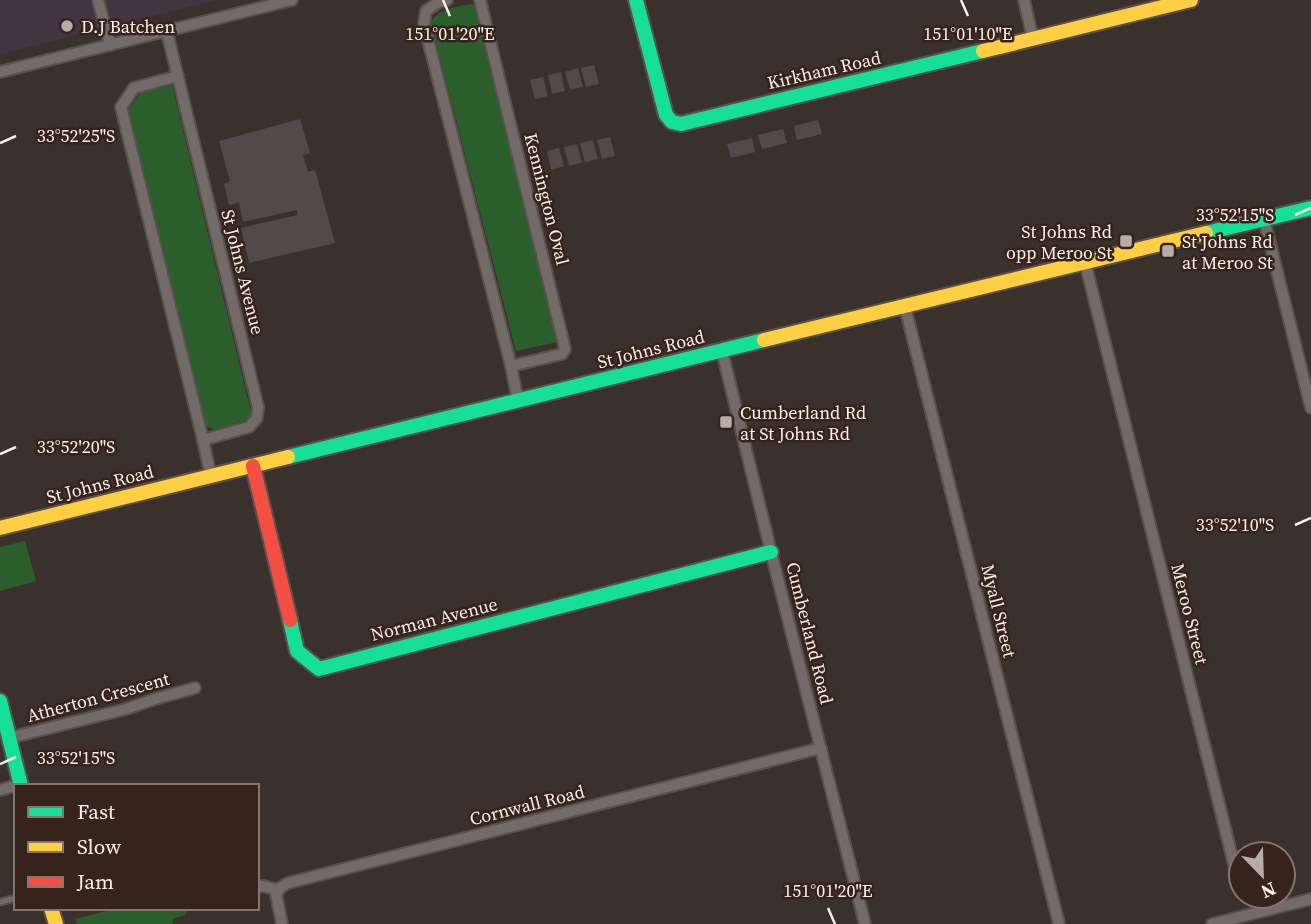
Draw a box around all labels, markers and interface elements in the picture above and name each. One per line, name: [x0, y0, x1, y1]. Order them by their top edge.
place label: D.J Batchen: [81, 14, 175, 39]
marker: D.J Batchen: [59, 18, 75, 34]
text: 151°01'20"E: [405, 21, 495, 46]
text: 151°01'10"E: [923, 21, 1013, 46]
street label: Kirkham Road: [765, 45, 883, 95]
text: 33°52'25"S: [37, 123, 115, 148]
street label: Kennington Oval: [519, 130, 575, 268]
text: 33°52'15"S: [1196, 202, 1274, 227]
street label: St Johns Avenue: [215, 207, 271, 337]
place label: St Johns Rd opp Meroo St: [1006, 219, 1112, 265]
place label: St Johns Rd at Meroo St: [1182, 229, 1273, 275]
marker: St Johns Rd opp Meroo St: [1118, 233, 1134, 249]
marker: St Johns Rd at Meroo St: [1160, 243, 1176, 259]
street label: St Johns Road: [595, 324, 707, 374]
place label: Cumberland Rd at St Johns Rd: [740, 400, 866, 446]
marker: Cumberland Rd at St Johns Rd: [718, 414, 734, 430]
text: 33°52'20"S: [37, 434, 115, 459]
street label: St Johns Road: [44, 459, 156, 509]
text: 33°52'10"S: [1196, 512, 1274, 537]
street label: Cumberland Road: [780, 560, 840, 706]
street label: Meroo Street: [1165, 561, 1215, 667]
street label: Myall Street: [975, 562, 1023, 660]
street label: Norman Avenue: [368, 591, 500, 647]
street label: Atherton Crescent: [24, 666, 172, 728]
text: 33°52'15"S: [37, 745, 115, 770]
street label: Cornwall Road: [467, 779, 587, 831]
legend: [14, 784, 259, 910]
text: Fast: [77, 797, 115, 826]
text: Slow: [77, 832, 121, 861]
north arrow: [1227, 840, 1297, 910]
text: Jam: [76, 867, 114, 896]
text: N: [1257, 876, 1280, 905]
text: 151°01'20"E: [783, 878, 873, 903]

